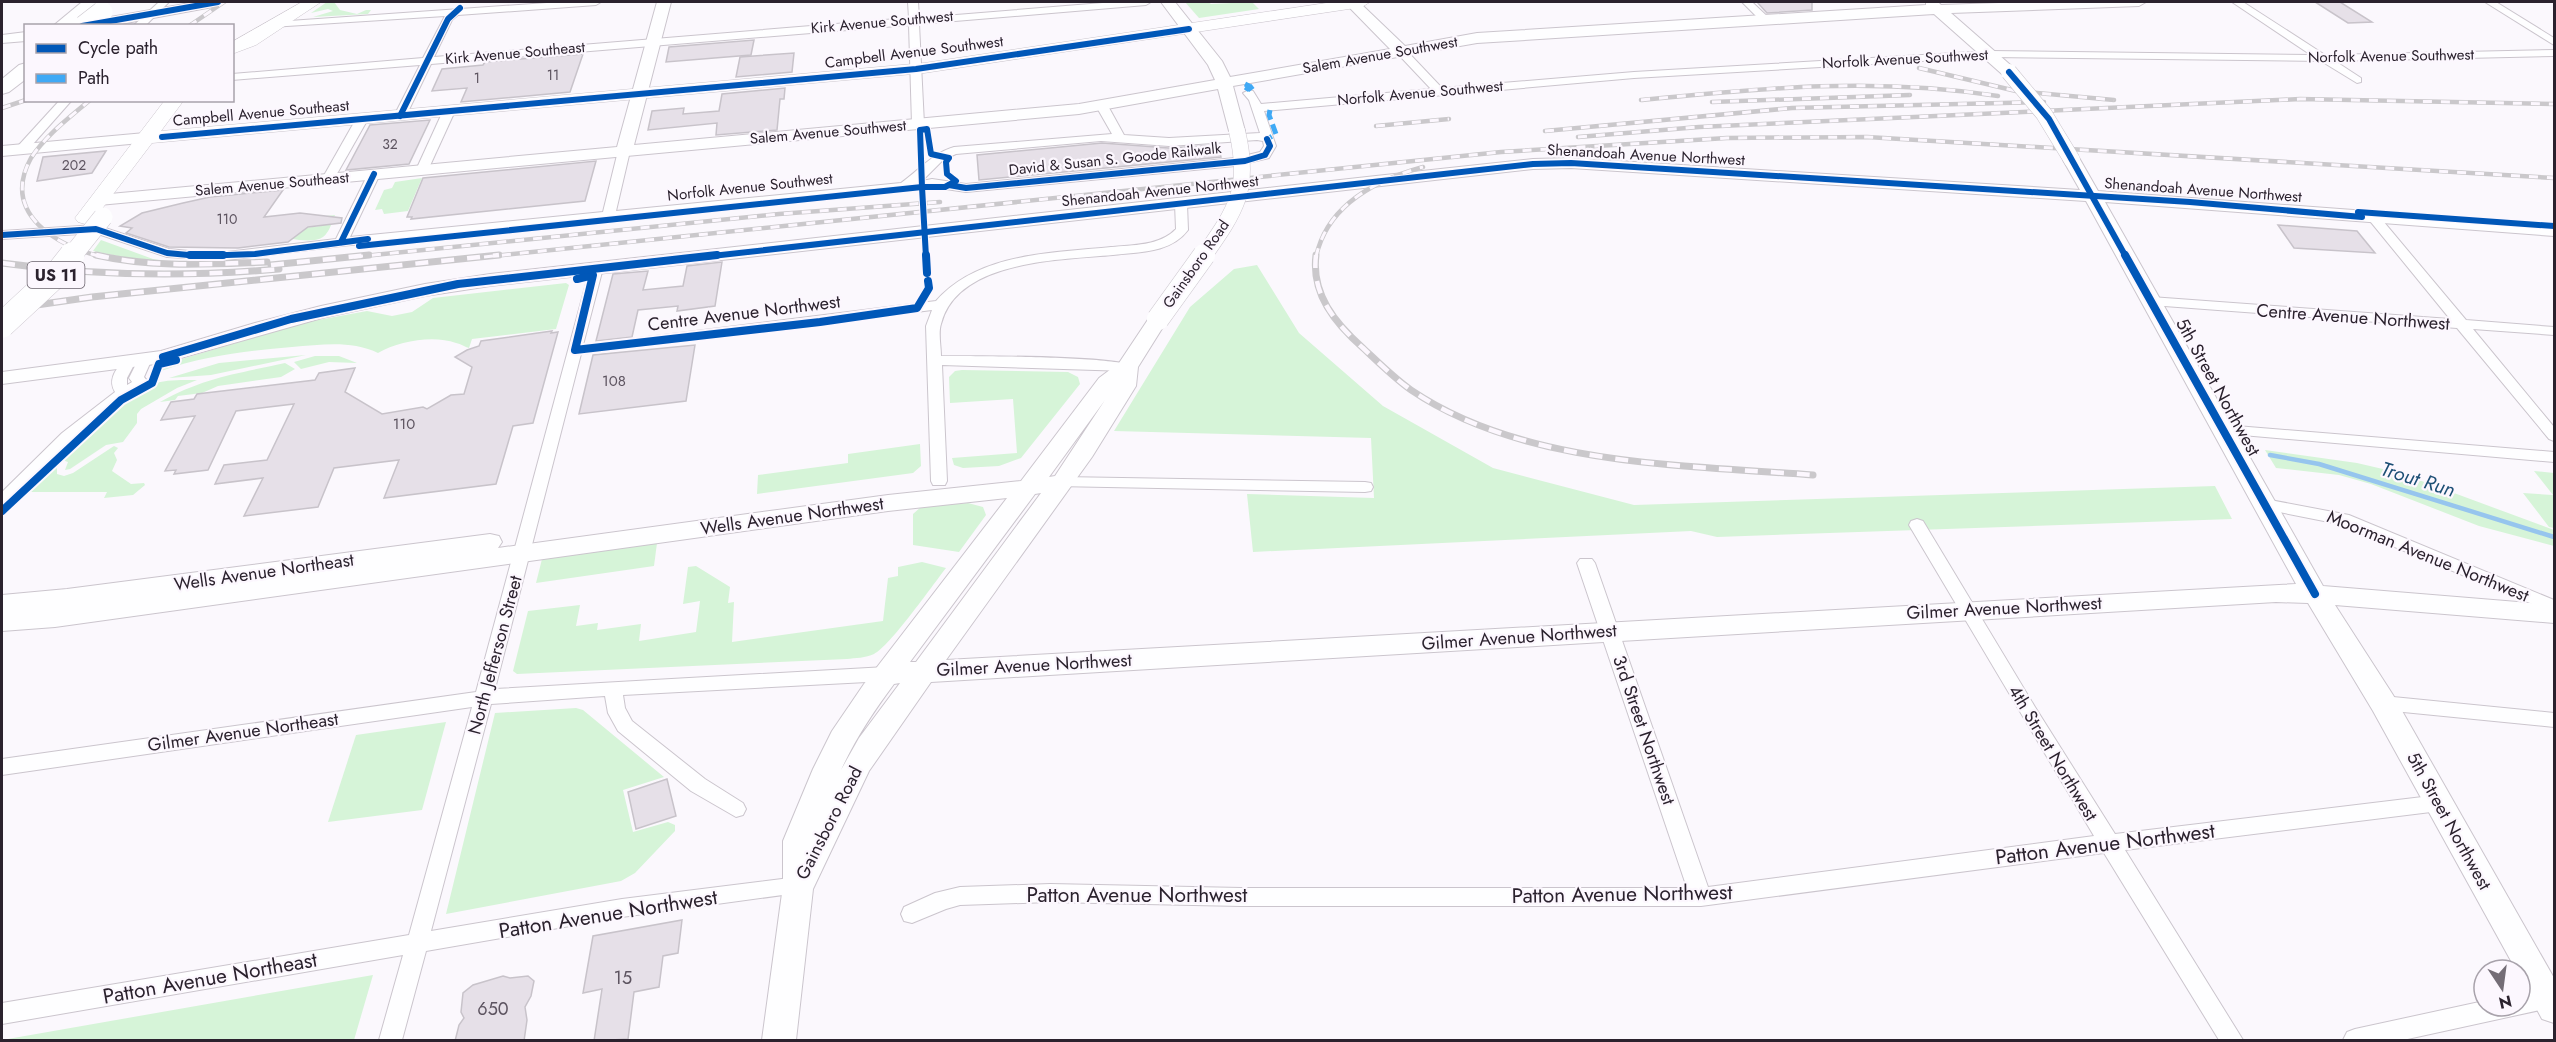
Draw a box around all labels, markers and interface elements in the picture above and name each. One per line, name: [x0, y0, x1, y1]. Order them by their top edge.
street label: Kirk Avenue Southwest: [810, 5, 955, 39]
legend: [24, 24, 234, 102]
street label: Campbell Avenue Southwest: [823, 30, 1005, 74]
street label: Salem Avenue Southwest: [1301, 30, 1460, 79]
text: Cycle path: [78, 35, 158, 61]
street label: Kirk Avenue Southeast: [444, 36, 586, 70]
street label: Norfolk Avenue Southwest: [1821, 44, 1989, 74]
street label: Norfolk Avenue Southwest: [2308, 44, 2475, 68]
text: Path: [78, 65, 110, 91]
house number: 11: [547, 65, 559, 85]
house number: 1: [474, 68, 480, 88]
street label: Norfolk Avenue Southwest: [1336, 75, 1504, 111]
street label: Campbell Avenue Southeast: [172, 94, 351, 132]
street label: Salem Avenue Southwest: [749, 114, 908, 150]
house number: 32: [382, 134, 398, 154]
street label: David & Susan S. Goode Railwalk: [1008, 137, 1223, 181]
street label: Shenandoah Avenue Northwest: [1547, 139, 1746, 171]
house number: 202: [62, 155, 86, 175]
street label: Salem Avenue Southeast: [194, 166, 350, 202]
street label: Norfolk Avenue Southwest: [666, 167, 834, 207]
street label: Shenandoah Avenue Northwest: [1060, 170, 1260, 212]
street label: Shenandoah Avenue Northwest: [2103, 172, 2303, 208]
house number: 110: [217, 209, 238, 229]
street label: Gainsboro Road: [1157, 215, 1235, 313]
road number: US 11: [28, 262, 84, 288]
street label: Centre Avenue Northwest: [646, 288, 842, 338]
street label: Centre Avenue Northwest: [2255, 297, 2451, 337]
street label: 5th Street Northwest: [2169, 313, 2267, 461]
house number: 108: [602, 370, 626, 392]
house number: 110: [393, 413, 415, 435]
water label: Trout Run: [2377, 454, 2459, 505]
street label: Wells Avenue Northwest: [699, 490, 886, 542]
street label: Moorman Avenue Northwest: [2323, 504, 2534, 609]
street label: Wells Avenue Northeast: [172, 546, 356, 597]
street label: North Jefferson Street: [461, 572, 529, 737]
street label: Gilmer Avenue Northwest: [1906, 590, 2103, 626]
street label: Gilmer Avenue Northwest: [1421, 617, 1618, 657]
street label: Gilmer Avenue Northwest: [936, 647, 1133, 683]
street label: 3rd Street Northwest: [1606, 652, 1682, 809]
street label: 4th Street Northwest: [2002, 680, 2104, 826]
street label: Gilmer Avenue Northeast: [146, 706, 341, 758]
street label: 5th Street Northwest: [2400, 747, 2498, 895]
street label: Gainsboro Road: [789, 762, 869, 884]
street label: Patton Avenue Northwest: [1994, 816, 2216, 872]
street label: Patton Avenue Northwest: [1511, 877, 1733, 911]
street label: Patton Avenue Northwest: [1027, 880, 1247, 910]
street label: Patton Avenue Northwest: [497, 882, 719, 946]
street label: Patton Avenue Northeast: [101, 944, 319, 1012]
north arrow: [2472, 958, 2532, 1018]
house number: 15: [614, 965, 632, 991]
text: N: [2496, 989, 2514, 1015]
house number: 650: [477, 996, 509, 1022]

